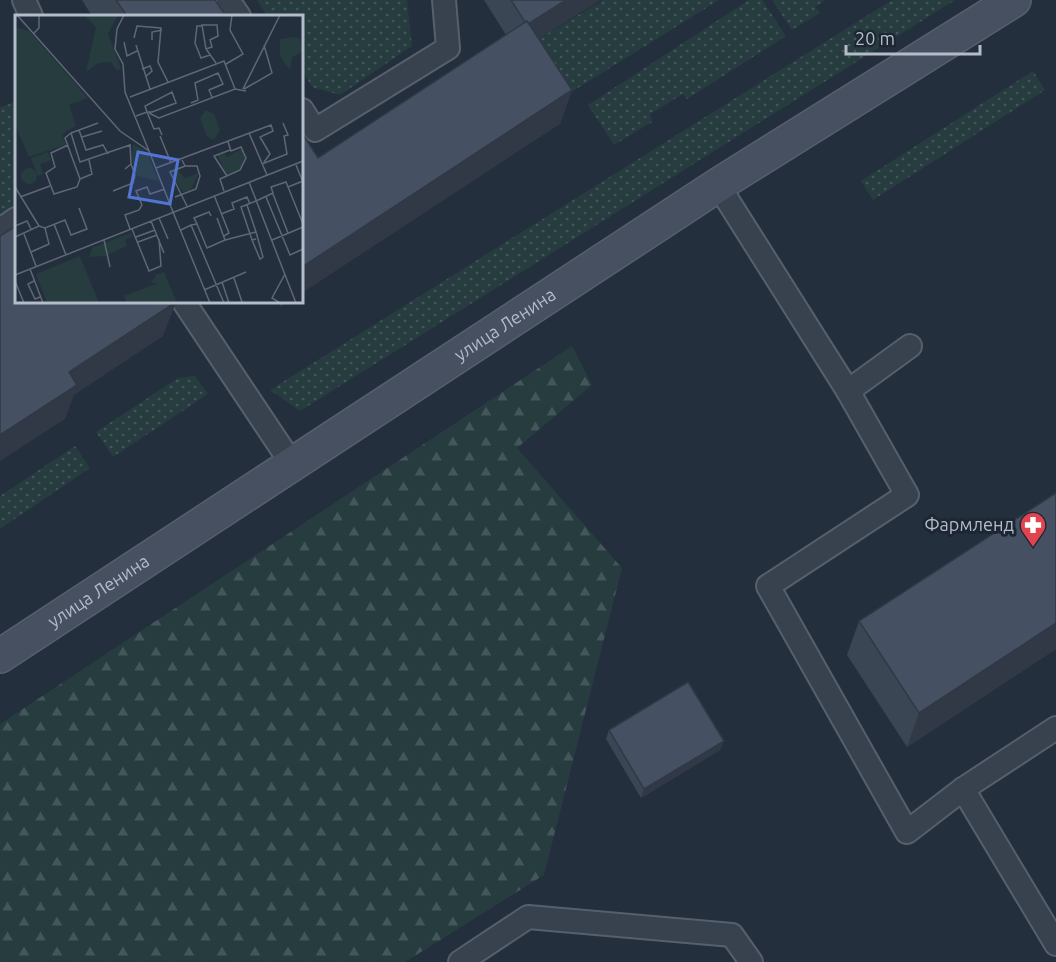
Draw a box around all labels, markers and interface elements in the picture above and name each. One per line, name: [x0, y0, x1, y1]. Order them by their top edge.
inset map: [15, 15, 303, 303]
scale bar: [846, 18, 980, 56]
text: 20 m: [855, 28, 895, 48]
street label: улица Ленина: [450, 283, 559, 364]
pharmacy icon: Фармленд: [1018, 510, 1048, 548]
place label: Фармленд: [924, 514, 1014, 534]
street label: улица Ленина: [44, 550, 152, 631]

